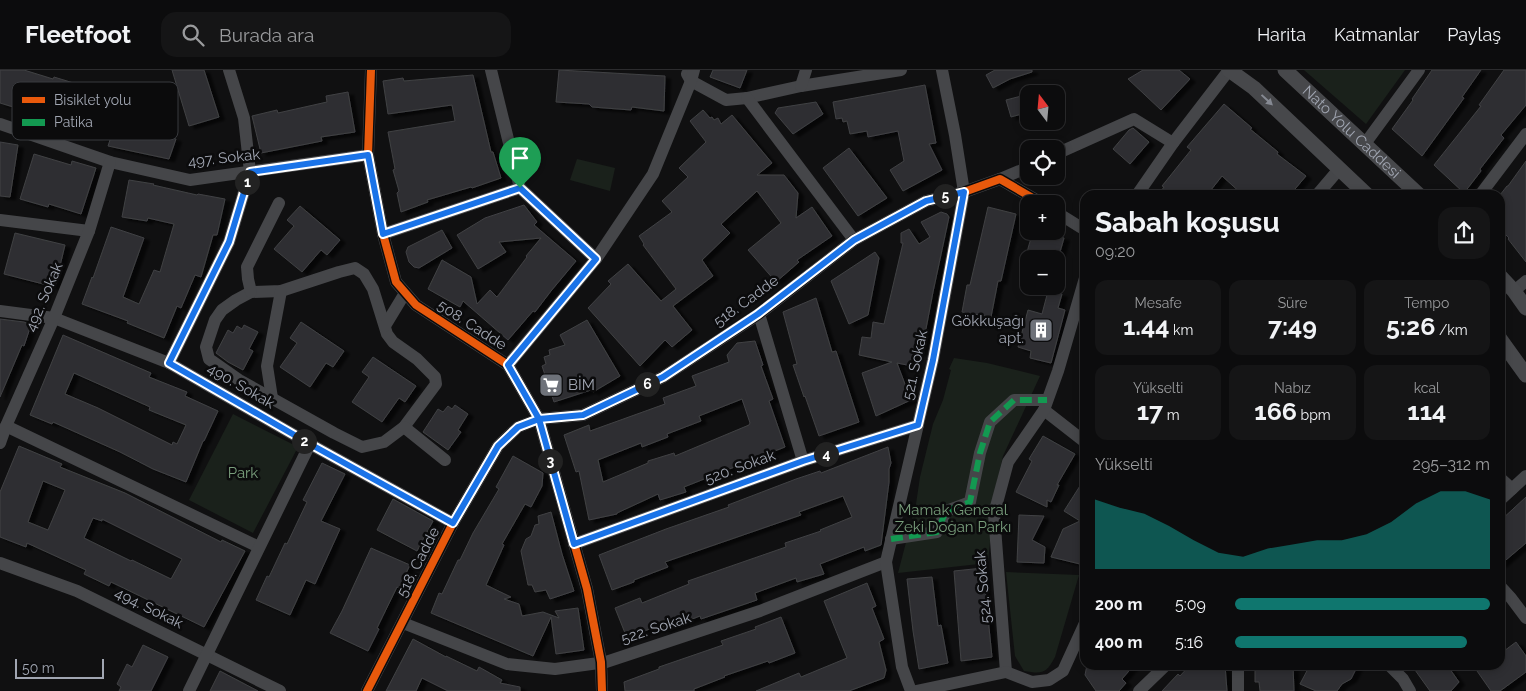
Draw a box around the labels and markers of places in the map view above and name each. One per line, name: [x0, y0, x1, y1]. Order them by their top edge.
pin: [499, 137, 541, 188]
pin: 1: [234, 170, 260, 194]
pin: 5: [932, 184, 958, 208]
place label: Gökkuşağı apt.: [952, 312, 1024, 347]
building icon: Gökkuşağı apt.: [1028, 317, 1054, 343]
supermarket icon: BİM: [538, 372, 564, 398]
pin: 6: [634, 372, 660, 396]
place label: BİM: [568, 375, 595, 394]
pin: 2: [292, 428, 316, 454]
pin: 4: [814, 442, 838, 466]
pin: 3: [538, 448, 562, 474]

